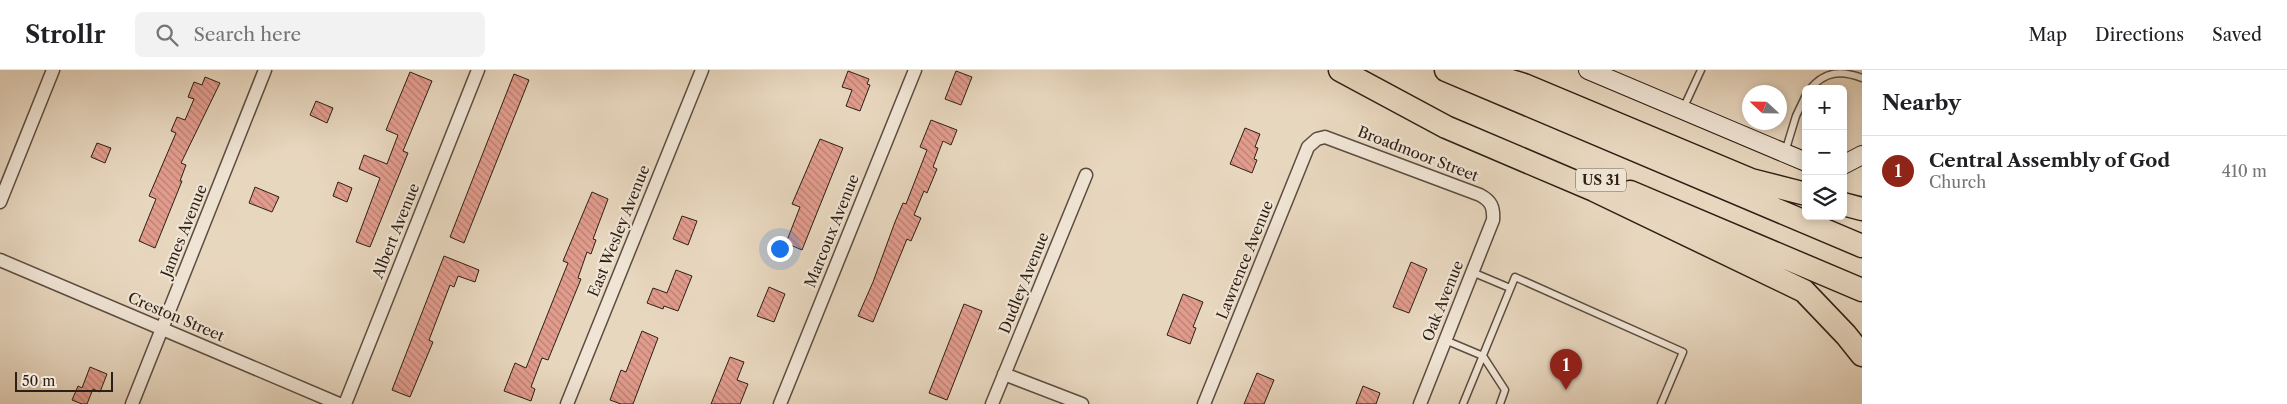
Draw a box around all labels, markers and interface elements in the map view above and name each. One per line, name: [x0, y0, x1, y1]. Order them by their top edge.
search box: [135, 12, 485, 57]
text: Strollr: [25, 20, 105, 49]
icon: search: [153, 21, 181, 49]
text: Search here: [193, 23, 301, 46]
text: Map: [2028, 24, 2067, 46]
text: Directions: [2095, 24, 2184, 46]
text: Saved: [2212, 24, 2262, 46]
north arrow: [1742, 85, 1787, 130]
map controls: [1802, 85, 1847, 220]
button: +: [1802, 85, 1847, 130]
text: Nearby: [1882, 90, 1961, 115]
street label: Broadmoor Street: [1355, 122, 1482, 186]
button: −: [1802, 130, 1847, 175]
text: Central Assembly of God: [1929, 149, 2170, 172]
text: 1: [1894, 161, 1902, 181]
text: 410 m: [2222, 161, 2267, 181]
street label: East Wesley Avenue: [583, 162, 654, 300]
road number: US 31: [1576, 168, 1626, 192]
street label: Marcoux Avenue: [800, 171, 863, 290]
text: Church: [1929, 172, 1986, 192]
button: layers: [1802, 175, 1847, 220]
street label: Albert Avenue: [367, 180, 423, 282]
street label: James Avenue: [156, 182, 211, 282]
street label: Lawrence Avenue: [1212, 198, 1277, 322]
street label: Dudley Avenue: [995, 229, 1053, 336]
your location: [767, 236, 793, 262]
street label: Oak Avenue: [1418, 258, 1467, 344]
street label: Creston Street: [125, 288, 228, 346]
pin: 1: [1550, 349, 1582, 390]
scale bar: [15, 369, 112, 392]
text: 50 m: [22, 372, 55, 390]

